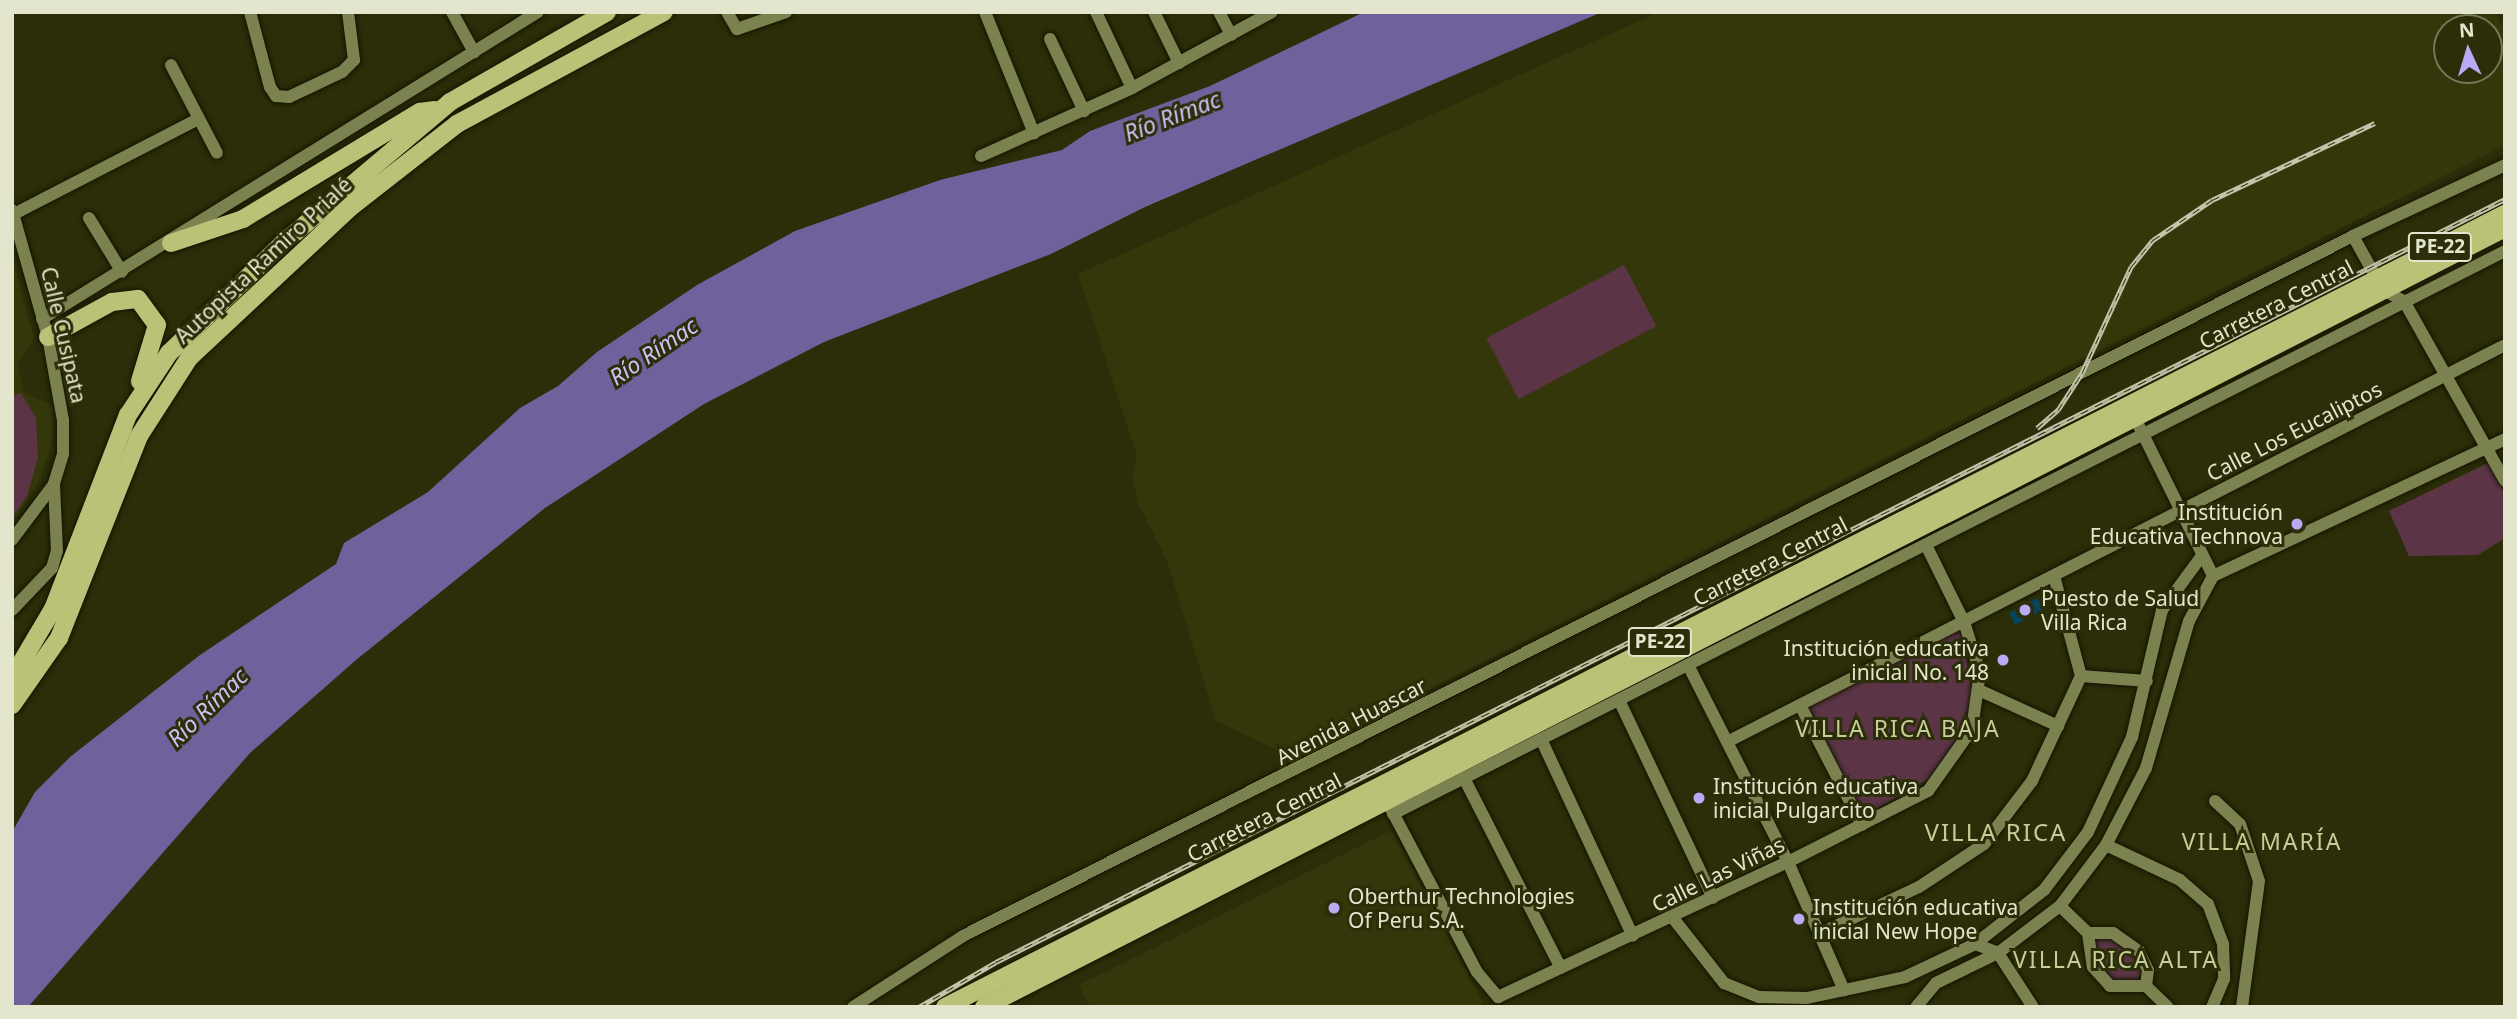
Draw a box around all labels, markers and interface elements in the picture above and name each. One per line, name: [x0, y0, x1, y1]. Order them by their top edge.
north arrow: [2433, 14, 2503, 84]
text: N: [2458, 17, 2475, 44]
water label: Río Rímac: [1120, 85, 1224, 147]
street label: Autopista Ramiro Prialé: [170, 172, 356, 348]
road number: PE-22: [2407, 232, 2473, 262]
street label: Carretera Central: [2195, 254, 2357, 354]
street label: Calle Cusipata: [36, 264, 92, 406]
water label: Río Rímac: [604, 311, 702, 391]
street label: Calle Los Eucaliptos: [2202, 376, 2386, 486]
place label: Institución Educativa Technova: [2090, 499, 2283, 549]
street label: Carretera Central: [1689, 511, 1851, 611]
marker: Institución Educativa Technova: [2289, 516, 2305, 532]
place label: Puesto de Salud Villa Rica: [2041, 585, 2199, 635]
marker: Puesto de Salud Villa Rica: [2015, 600, 2035, 620]
road number: PE-22: [1627, 626, 1693, 657]
place label: Institución educativa inicial No. 148: [1784, 635, 1989, 685]
marker: Institución educativa inicial No. 148: [1995, 652, 2011, 668]
water label: Río Rímac: [161, 662, 253, 752]
street label: Avenida Huascar: [1272, 672, 1430, 770]
district label: VILLA RICA BAJA: [1797, 714, 1999, 742]
street label: Carretera Central: [1183, 767, 1345, 867]
place label: Institución educativa inicial Pulgarcito: [1713, 773, 1918, 823]
marker: Institución educativa inicial Pulgarcito: [1691, 790, 1707, 806]
district label: VILLA RICA: [1926, 818, 2066, 846]
district label: VILLA MARÍA: [2183, 827, 2341, 855]
street label: Calle Las Viñas: [1648, 831, 1788, 917]
place label: Oberthur Technologies Of Peru S.A.: [1348, 883, 1575, 933]
place label: Institución educativa inicial New Hope: [1813, 894, 2018, 944]
marker: Oberthur Technologies Of Peru S.A.: [1326, 900, 1342, 916]
marker: Institución educativa inicial New Hope: [1791, 911, 1807, 927]
district label: VILLA RICA ALTA: [2015, 945, 2217, 973]

